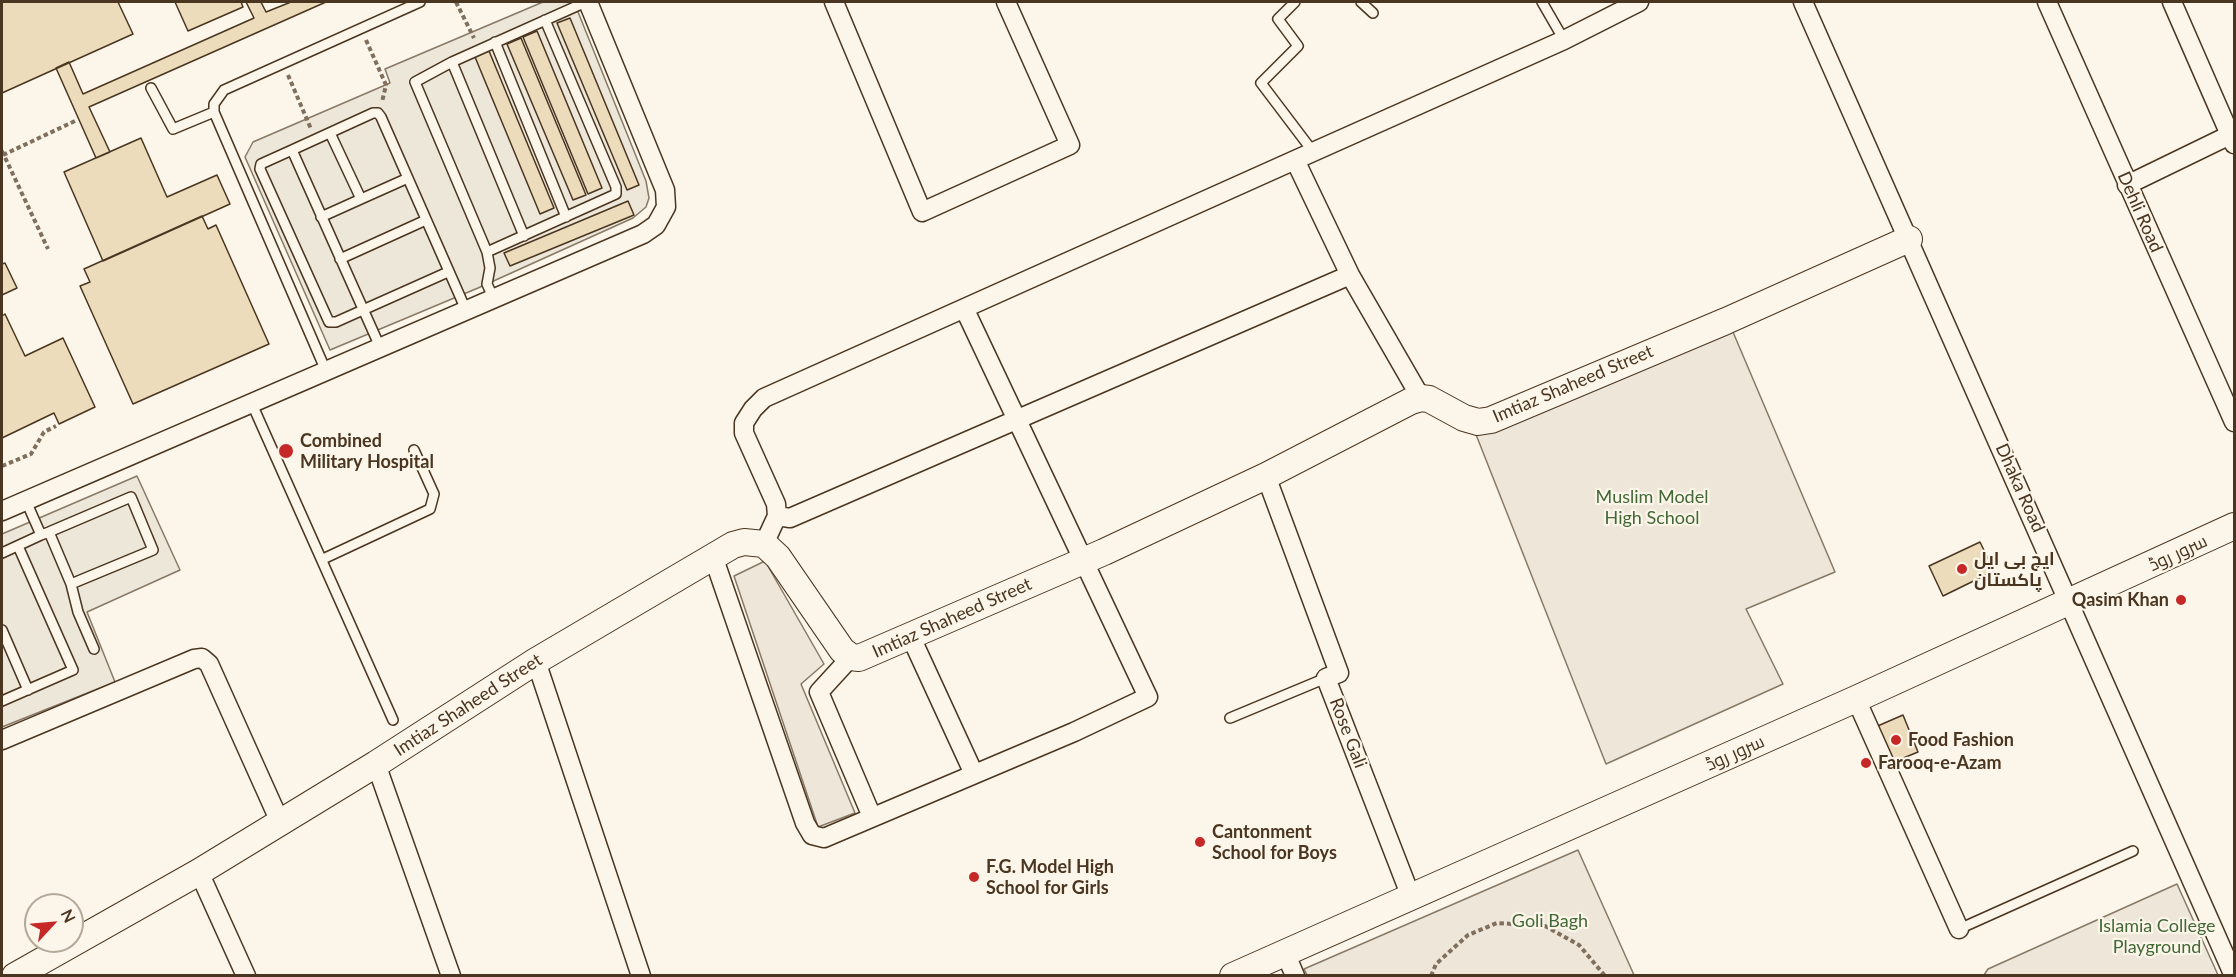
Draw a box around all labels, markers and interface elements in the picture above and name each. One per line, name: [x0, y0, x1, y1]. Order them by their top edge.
street label: Dehli Road: [2113, 168, 2167, 256]
street label: Imtiaz Shaheed Street: [1490, 340, 1656, 428]
place label: Combined Military Hospital: [300, 430, 434, 472]
street label: Dhaka Road: [1991, 440, 2049, 536]
marker: Combined Military Hospital: [277, 442, 295, 460]
park label: Muslim Model High School: [1596, 486, 1708, 528]
street label: سرور روڈ: [2145, 530, 2211, 576]
place label: ایچ بی ایل پاکستان: [1974, 548, 2055, 590]
marker: ایچ بی ایل پاکستان: [1955, 562, 1969, 576]
street label: Imtiaz Shaheed Street: [869, 573, 1035, 663]
place label: Qasim Khan: [2072, 589, 2169, 611]
marker: Qasim Khan: [2174, 593, 2188, 607]
street label: Imtiaz Shaheed Street: [390, 649, 546, 761]
street label: Rose Gali: [1325, 695, 1371, 771]
place label: Food Fashion: [1908, 729, 2014, 751]
street label: سرور روڈ: [1702, 730, 1768, 776]
marker: Food Fashion: [1889, 733, 1903, 747]
place label: Farooq-e-Azam: [1878, 752, 2001, 774]
marker: Farooq-e-Azam: [1859, 756, 1873, 770]
place label: Cantonment School for Boys: [1212, 821, 1337, 864]
marker: Cantonment School for Boys: [1193, 835, 1207, 849]
place label: F.G. Model High School for Girls: [986, 856, 1114, 898]
marker: F.G. Model High School for Girls: [967, 870, 981, 884]
north arrow: [24, 893, 84, 953]
text: N: [58, 906, 80, 925]
park label: Goli Bagh: [1512, 910, 1588, 932]
park label: Islamia College Playground: [2098, 915, 2216, 958]

